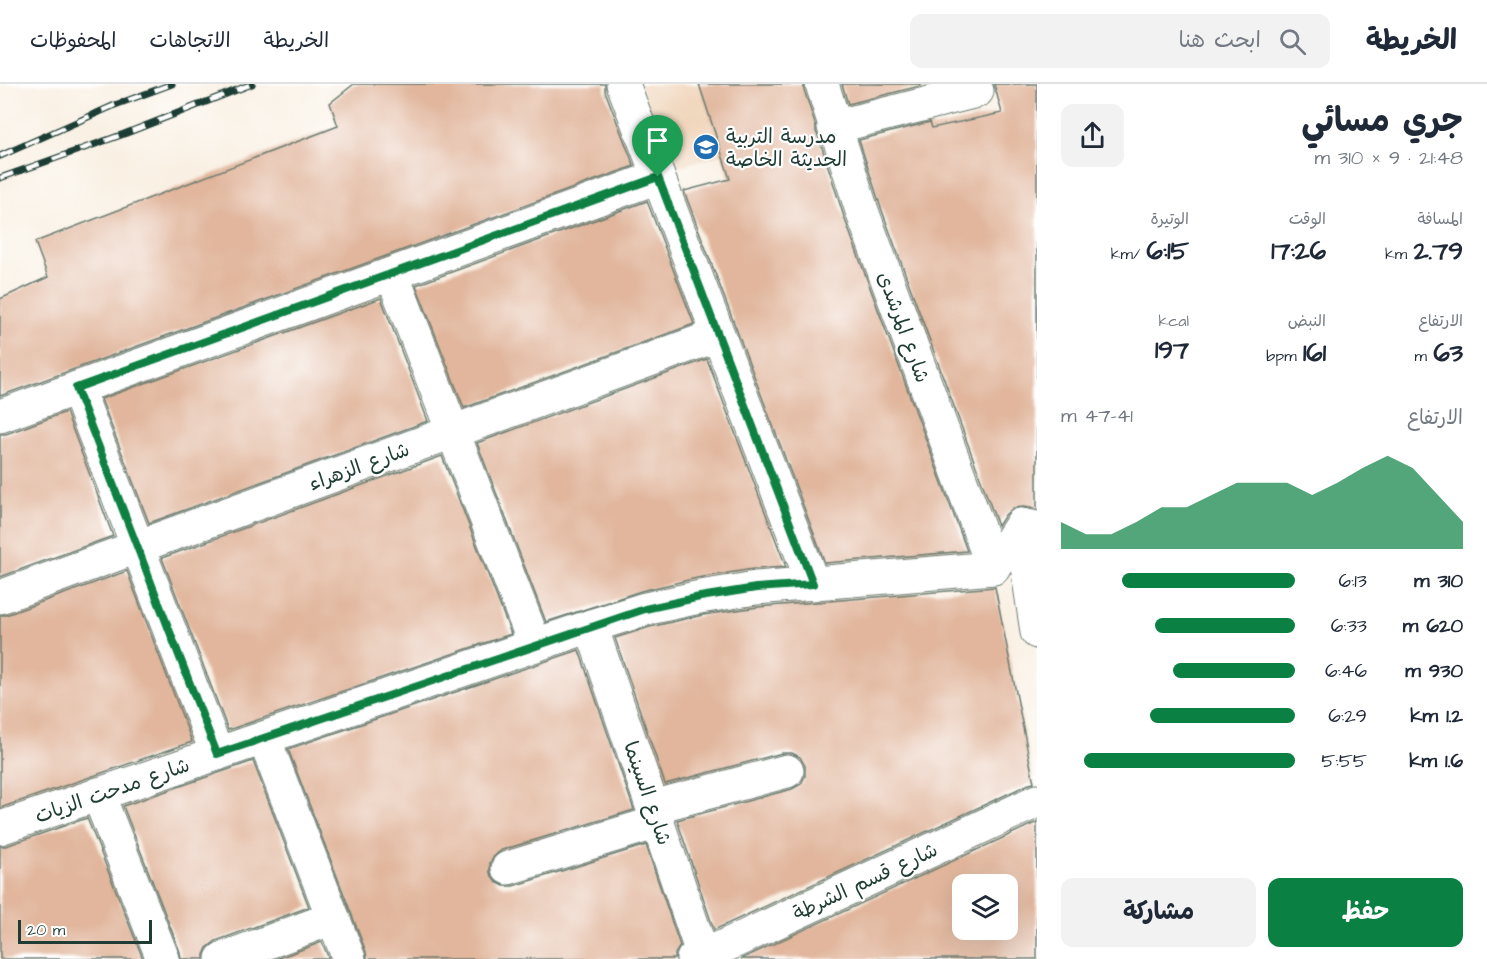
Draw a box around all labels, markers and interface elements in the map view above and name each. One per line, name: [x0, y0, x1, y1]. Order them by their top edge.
search box: [910, 14, 1330, 68]
text: الخريطة: [1366, 21, 1457, 60]
text: ابحث هنا: [1179, 25, 1261, 56]
icon: search: [1276, 25, 1309, 58]
text: المحفوظات: [30, 26, 116, 55]
text: الاتجاهات: [149, 26, 231, 55]
text: الخريطة: [264, 26, 329, 55]
text: جري مسائي: [1301, 98, 1463, 144]
button: share: [1061, 104, 1124, 167]
pin: [632, 115, 683, 177]
place label: مدرسة التربية الحديثة الخاصة: [726, 123, 847, 174]
icon: arrive: [641, 124, 674, 157]
school or university icon: مدرسة التربية الحديثة الخاصة: [691, 132, 721, 162]
text: 21:48 · 9 × 310 m: [1314, 144, 1463, 172]
text: الوتيرة: [1150, 208, 1189, 230]
text: الوقت: [1289, 208, 1326, 230]
text: المسافة: [1417, 208, 1463, 230]
text: 6:15: [1147, 233, 1189, 269]
text: 17:26: [1271, 233, 1326, 269]
text: 2.79: [1414, 233, 1463, 269]
text: /km: [1111, 243, 1147, 265]
text: km: [1385, 243, 1414, 265]
street label: شارع المرشدى: [870, 268, 936, 387]
text: kcal: [1158, 310, 1189, 332]
text: النبض: [1288, 310, 1326, 332]
text: الارتفاع: [1418, 310, 1463, 332]
text: 197: [1155, 332, 1189, 368]
text: 161: [1303, 335, 1326, 371]
text: 63: [1433, 335, 1463, 371]
text: bpm: [1266, 345, 1303, 367]
text: m: [1415, 345, 1433, 367]
text: 41–47 m: [1061, 402, 1133, 430]
text: الارتفاع: [1407, 404, 1463, 432]
street label: شارع الزهراء: [305, 436, 414, 498]
text: 6:13: [1338, 567, 1367, 595]
text: 310 m: [1414, 567, 1463, 595]
text: 6:33: [1331, 612, 1367, 640]
text: 620 m: [1403, 612, 1463, 640]
text: 6:46: [1325, 657, 1367, 685]
text: 930 m: [1405, 657, 1463, 685]
text: 6:29: [1328, 702, 1367, 730]
text: 1.2 km: [1410, 702, 1463, 730]
street label: شارع السينما: [616, 738, 678, 849]
text: 5:55: [1321, 747, 1367, 775]
text: 1.6 km: [1409, 747, 1463, 775]
street label: شارع مدحت الزيات: [31, 751, 193, 831]
street label: شارع قسم الشرطة: [788, 836, 943, 928]
map controls: [952, 874, 1018, 940]
button: layers: [952, 874, 1018, 940]
button: مشاركة: [1061, 878, 1256, 947]
button: حفظ: [1268, 878, 1463, 947]
scale bar: [18, 917, 152, 944]
text: 20 m: [27, 919, 65, 941]

